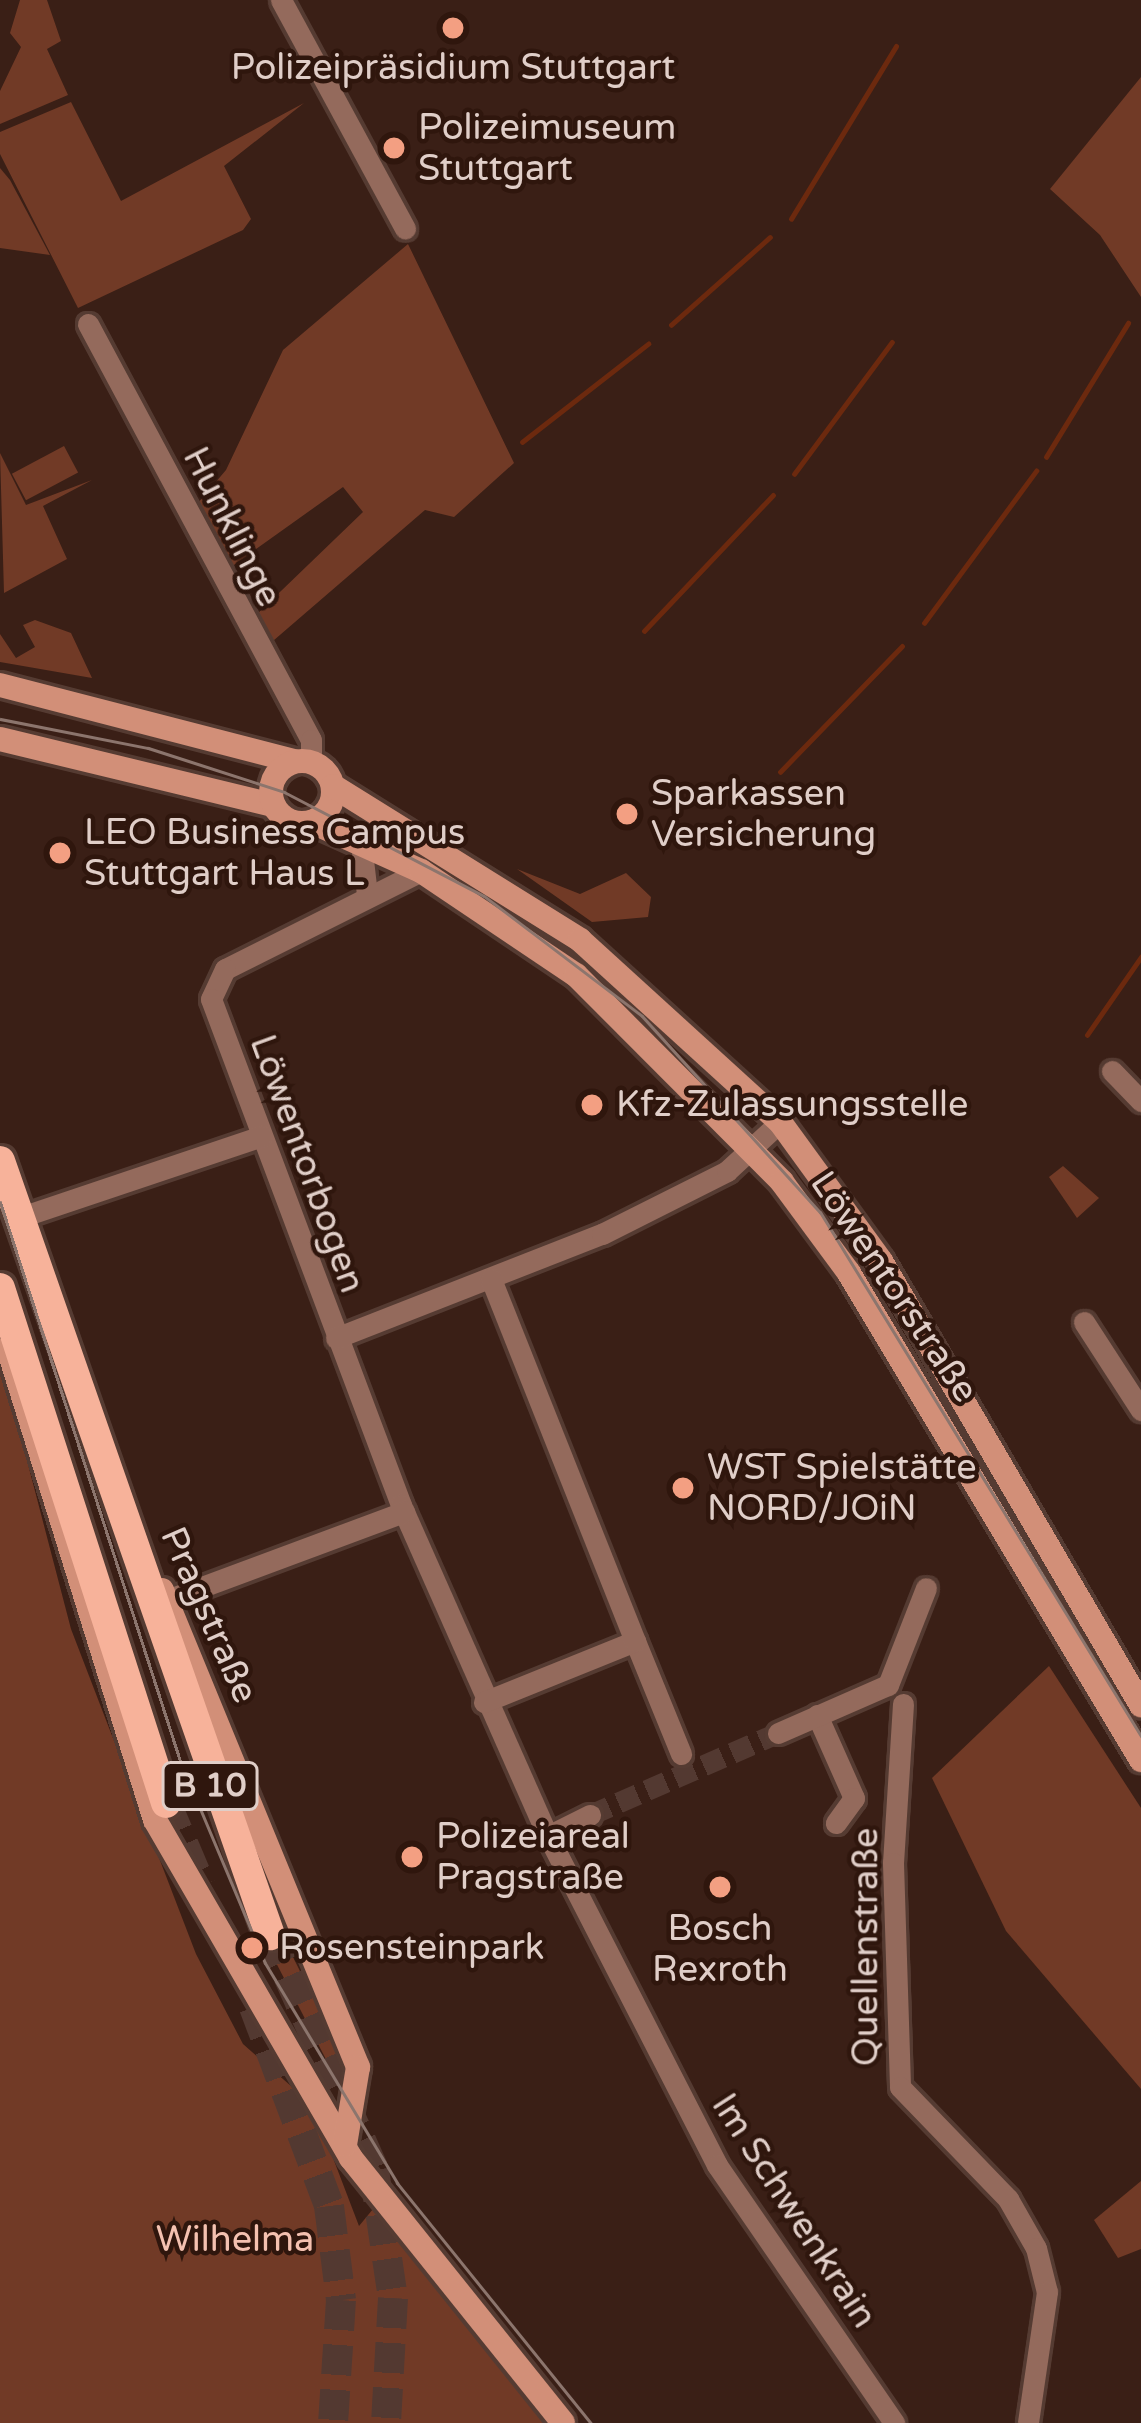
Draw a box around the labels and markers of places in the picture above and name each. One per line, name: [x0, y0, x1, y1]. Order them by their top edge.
marker: Polizeipräsidium Stuttgart: [440, 15, 466, 41]
place label: Polizeipräsidium Stuttgart: [231, 46, 675, 90]
place label: Polizeimuseum Stuttgart: [418, 105, 676, 190]
marker: Polizeimuseum Stuttgart: [381, 135, 407, 161]
place label: Sparkassen Versicherung: [651, 771, 876, 856]
marker: Sparkassen Versicherung: [614, 801, 640, 827]
place label: LEO Business Campus Stuttgart Haus L: [84, 810, 465, 895]
marker: LEO Business Campus Stuttgart Haus L: [47, 840, 73, 866]
place label: Kfz-Zulassungsstelle: [616, 1083, 968, 1127]
marker: Kfz-Zulassungsstelle: [579, 1092, 605, 1118]
place label: WST Spielstätte NORD/JOiN: [707, 1445, 977, 1530]
marker: WST Spielstätte NORD/JOiN: [670, 1475, 696, 1501]
place label: Polizeiareal Pragstraße: [436, 1814, 630, 1899]
marker: Polizeiareal Pragstraße: [399, 1844, 425, 1870]
marker: Bosch Rexroth: [707, 1874, 733, 1900]
place label: Bosch Rexroth: [652, 1906, 788, 1991]
place label: Rosensteinpark: [279, 1926, 544, 1970]
marker: Rosensteinpark: [236, 1932, 268, 1964]

